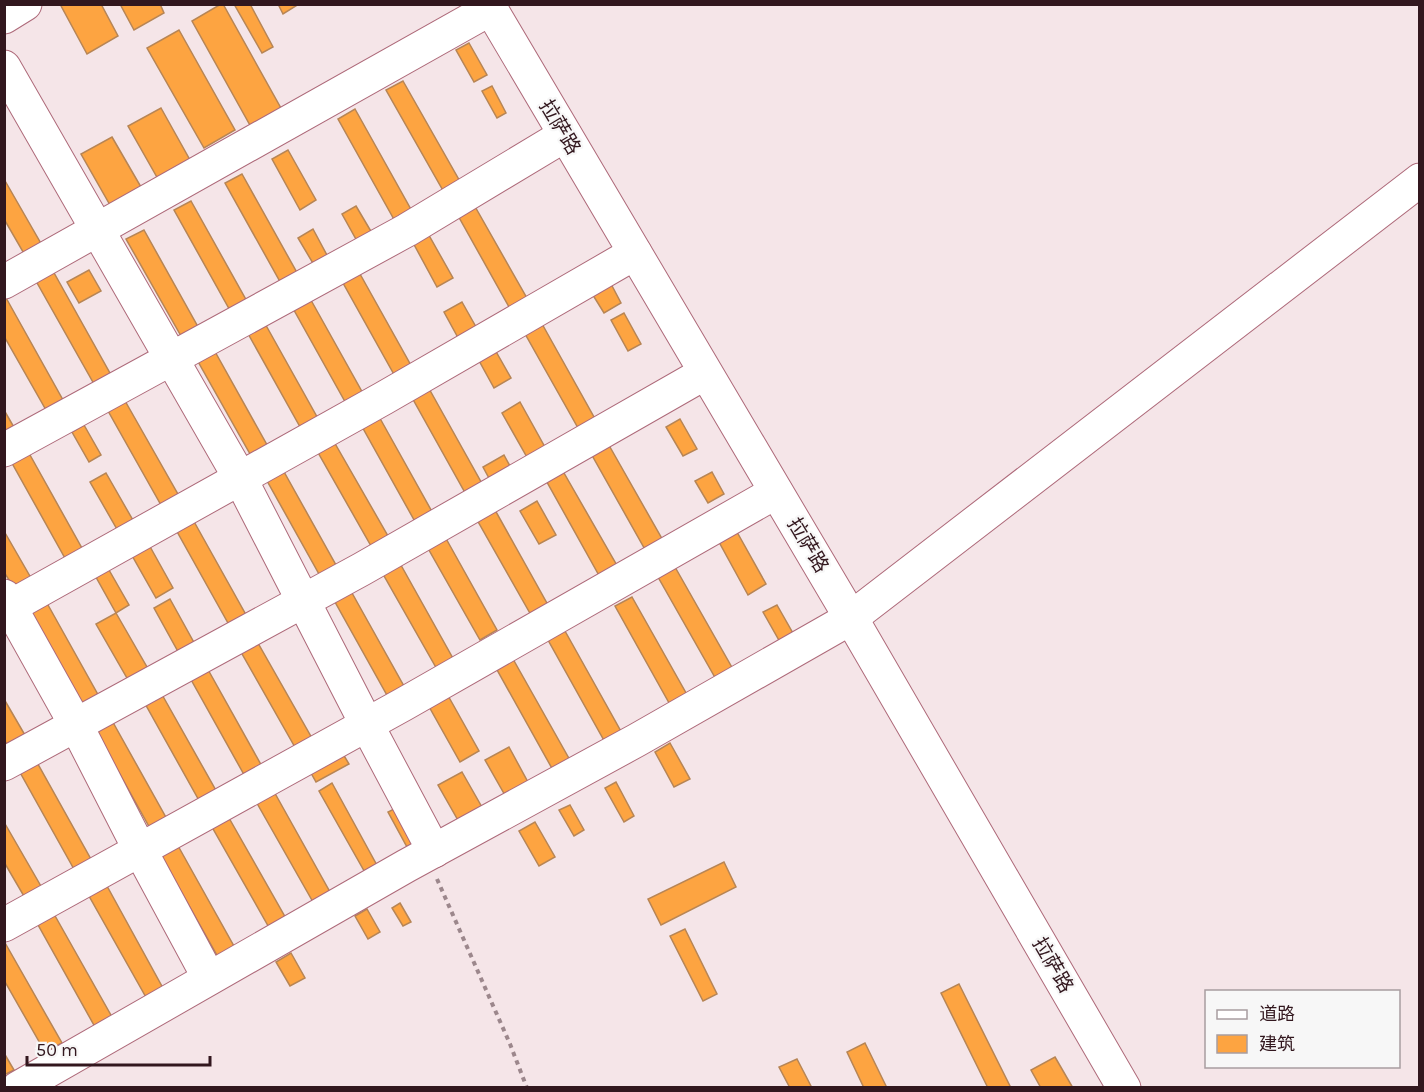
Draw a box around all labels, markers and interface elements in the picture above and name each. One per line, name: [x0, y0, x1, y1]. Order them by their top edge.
street label: 拉萨路: [535, 95, 585, 159]
street label: 拉萨路: [783, 513, 833, 577]
street label: 拉萨路: [1028, 933, 1078, 997]
legend: [1205, 990, 1400, 1068]
text: 道路: [1259, 1003, 1295, 1025]
scale bar: [27, 1029, 210, 1067]
text: 建筑: [1259, 1033, 1295, 1055]
text: 50 m: [36, 1039, 78, 1061]

